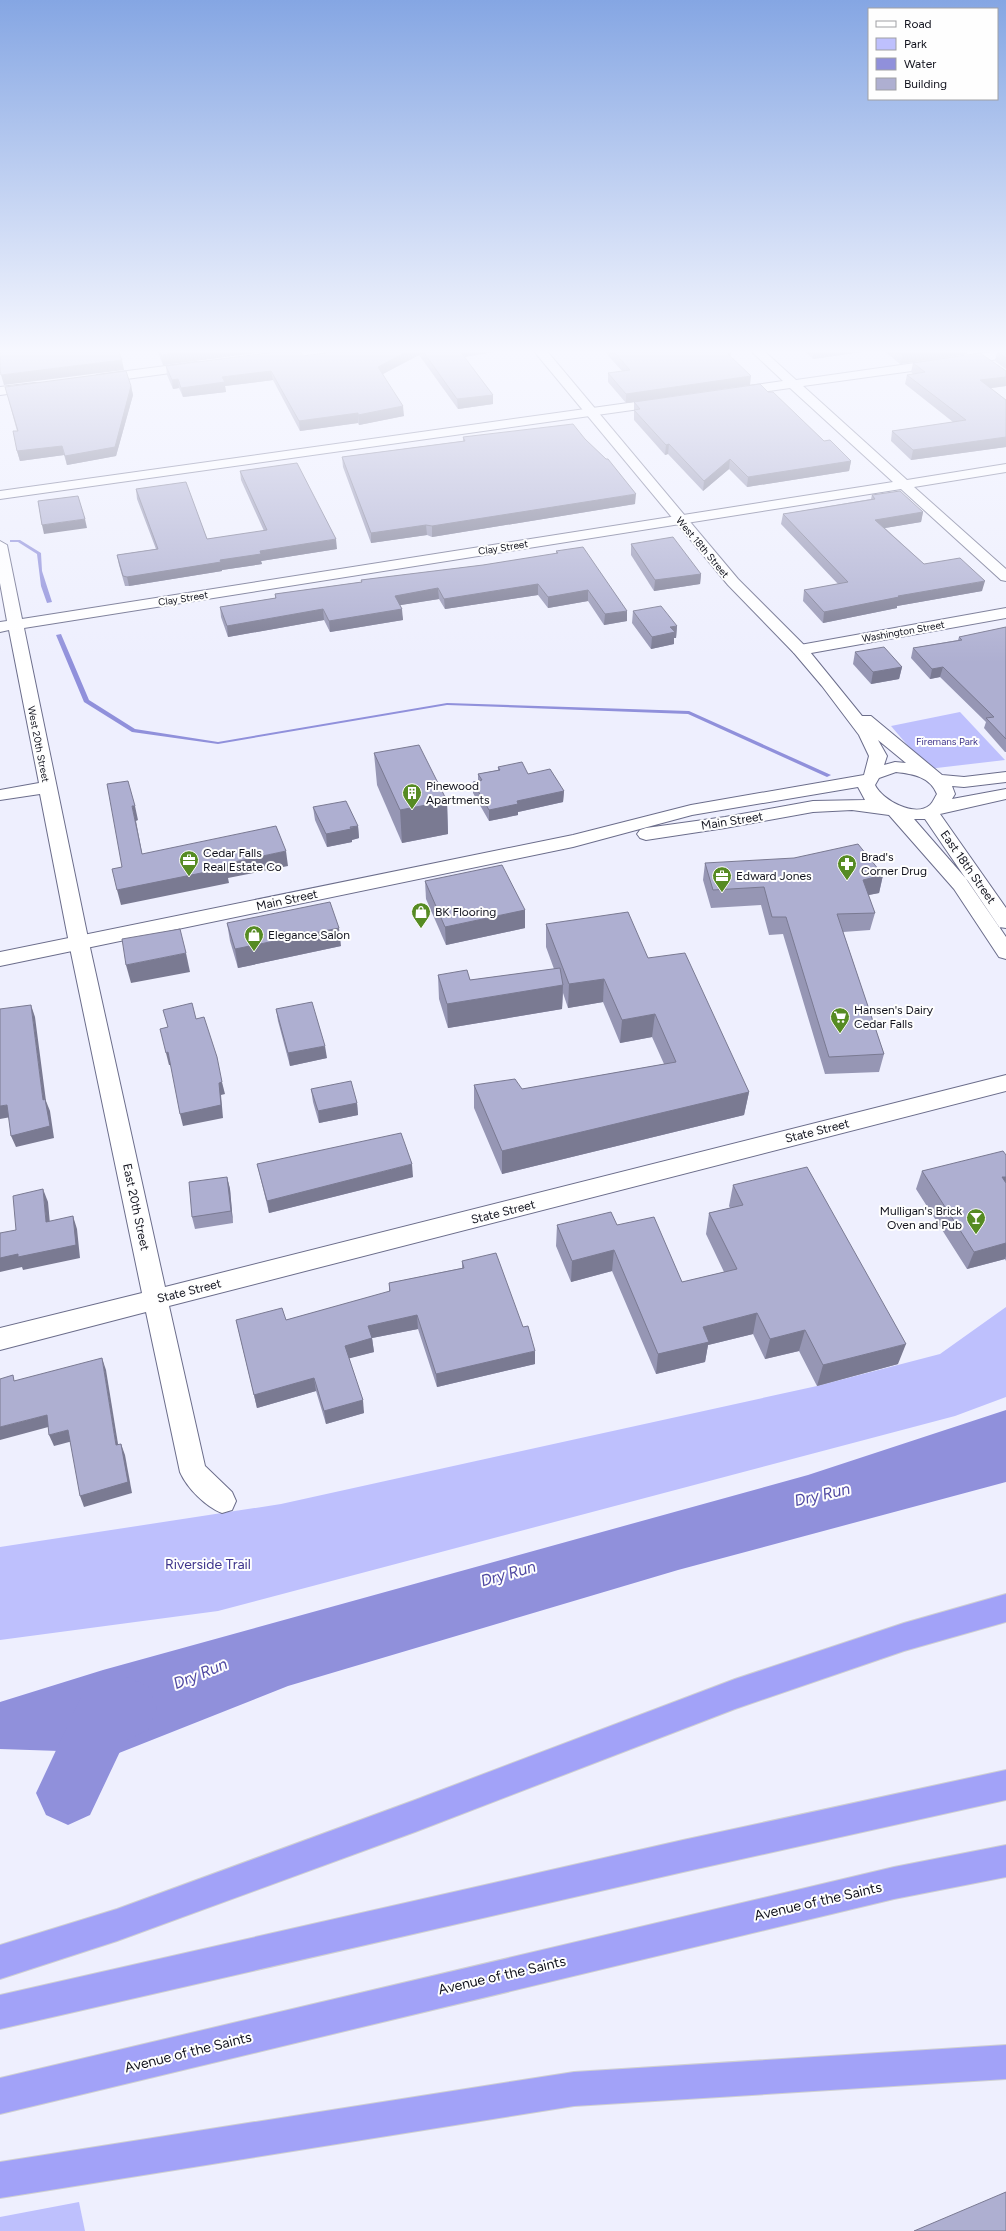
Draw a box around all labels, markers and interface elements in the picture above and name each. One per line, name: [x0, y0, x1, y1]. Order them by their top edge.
legend: [868, 8, 998, 100]
text: Road: [904, 17, 932, 31]
text: Park: [904, 37, 927, 51]
text: Water: [904, 57, 936, 71]
text: Building: [904, 77, 947, 91]
street label: West 18th Street: [673, 514, 732, 581]
street label: Clay Street: [477, 537, 529, 558]
street label: Clay Street: [157, 588, 209, 609]
street label: Washington Street: [861, 618, 946, 645]
street label: West 20th Street: [25, 705, 52, 784]
park label: Firemans Park: [916, 735, 978, 748]
place label: Pinewood Apartments: [426, 779, 490, 807]
building icon: Pinewood Apartments: [401, 782, 423, 810]
street label: Main Street: [700, 809, 764, 833]
street label: East 18th Street: [937, 828, 999, 907]
place label: Cedar Falls Real Estate Co: [203, 846, 282, 874]
office icon: Cedar Falls Real Estate Co: [178, 849, 200, 877]
place label: Brad's Corner Drug: [861, 850, 927, 878]
pharmacy icon: Brad's Corner Drug: [836, 853, 858, 881]
office icon: Edward Jones: [711, 865, 733, 893]
place label: Edward Jones: [736, 869, 812, 883]
street label: Main Street: [255, 887, 319, 913]
shop icon: BK Flooring: [410, 901, 432, 929]
place label: BK Flooring: [435, 905, 496, 919]
shop icon: Elegance Salon: [243, 924, 265, 952]
place label: Elegance Salon: [268, 928, 350, 942]
place label: Hansen's Dairy Cedar Falls: [854, 1003, 934, 1031]
supermarket icon: Hansen's Dairy Cedar Falls: [829, 1006, 851, 1034]
street label: State Street: [783, 1116, 851, 1146]
street label: East 20th Street: [120, 1162, 152, 1252]
street label: State Street: [469, 1197, 537, 1227]
place label: Mulligan's Brick Oven and Pub: [880, 1204, 962, 1232]
bar icon: Mulligan's Brick Oven and Pub: [965, 1207, 987, 1235]
street label: State Street: [155, 1276, 223, 1306]
water label: Dry Run: [792, 1479, 852, 1510]
park label: Riverside Trail: [165, 1556, 251, 1573]
water label: Dry Run: [478, 1557, 538, 1590]
water label: Dry Run: [170, 1654, 230, 1693]
street label: Avenue of the Saints: [753, 1879, 884, 1924]
street label: Avenue of the Saints: [437, 1953, 568, 1998]
street label: Avenue of the Saints: [123, 2028, 253, 2077]

